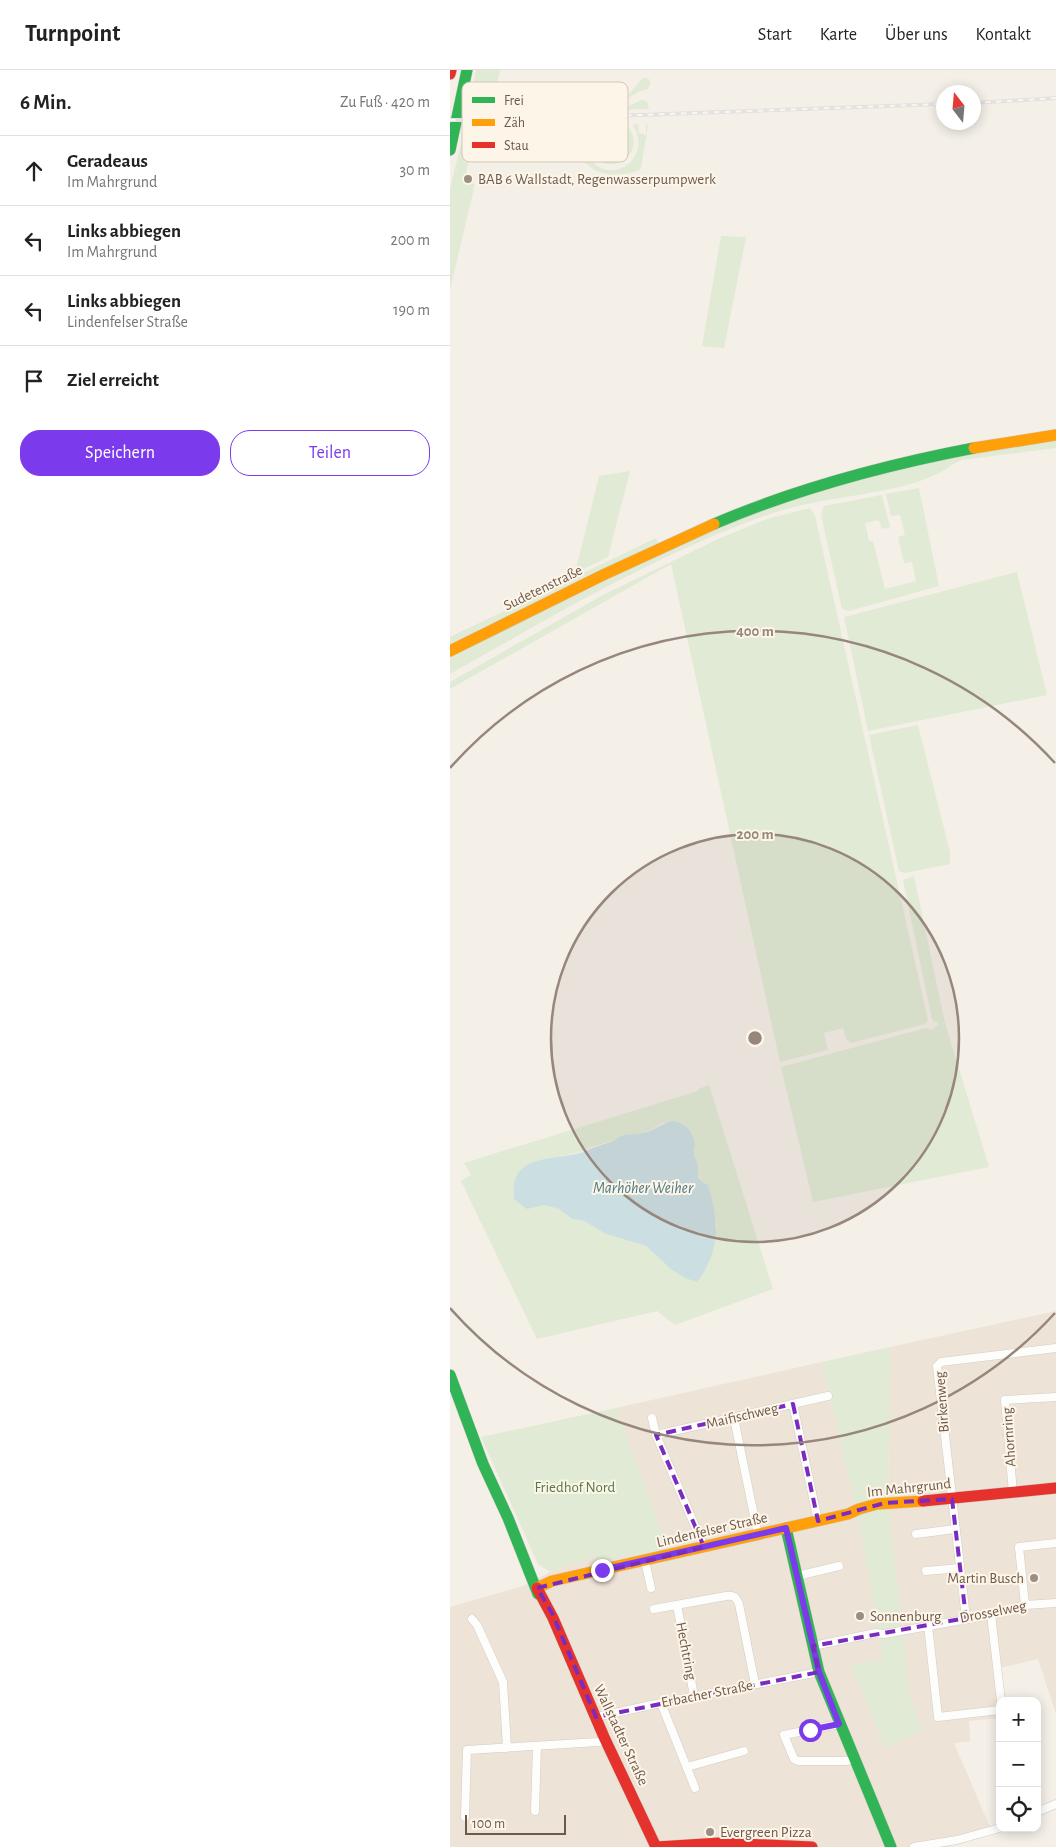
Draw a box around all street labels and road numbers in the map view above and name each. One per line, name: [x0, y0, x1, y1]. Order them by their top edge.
street label: Sudetenstraße: [501, 562, 585, 614]
street label: Birkenweg: [932, 1370, 952, 1433]
street label: Maifischweg: [705, 1400, 780, 1432]
street label: Ahornring: [999, 1406, 1019, 1467]
street label: Im Mahrgrund: [866, 1476, 952, 1500]
street label: Lindenfelser Straße: [655, 1510, 769, 1550]
street label: Drosselweg: [958, 1598, 1028, 1626]
street label: Hechtring: [673, 1621, 699, 1682]
street label: Erbacher Straße: [660, 1678, 754, 1710]
street label: Wallstadter Straße: [591, 1682, 651, 1788]

